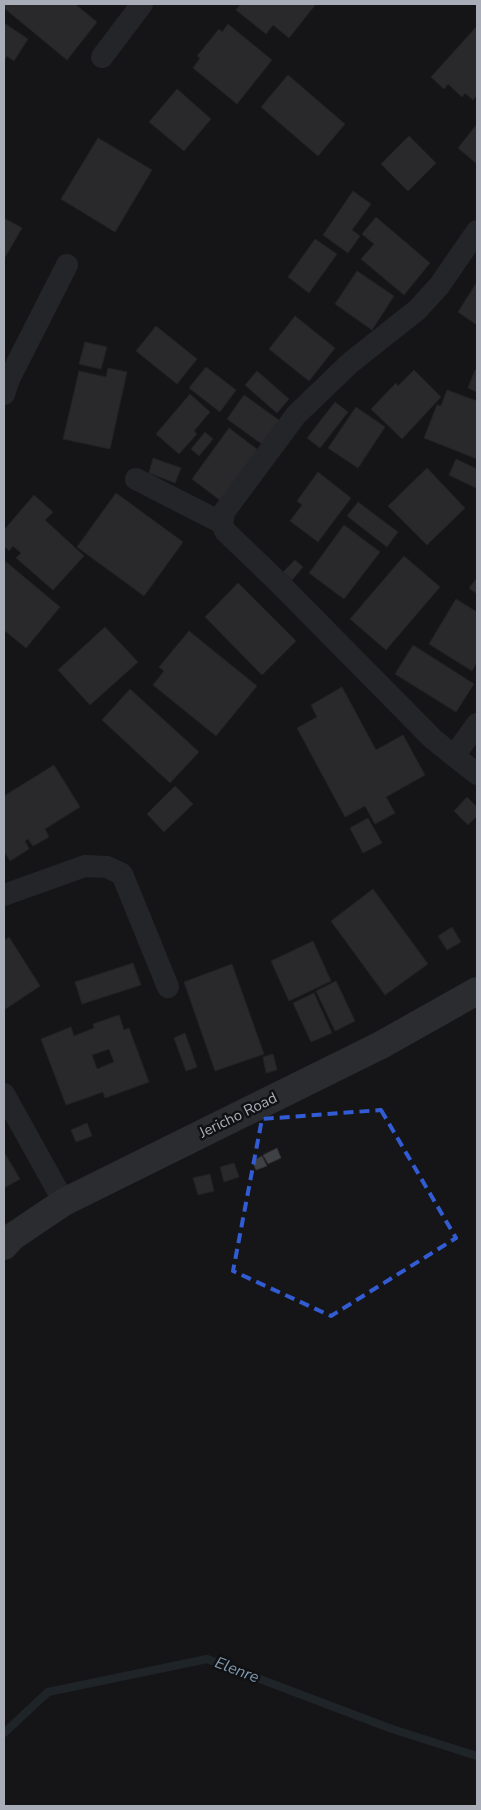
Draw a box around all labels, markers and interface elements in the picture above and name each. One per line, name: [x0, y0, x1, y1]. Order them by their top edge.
street label: Jericho Road: [195, 1088, 280, 1143]
water label: Elenre: [212, 1652, 263, 1689]

